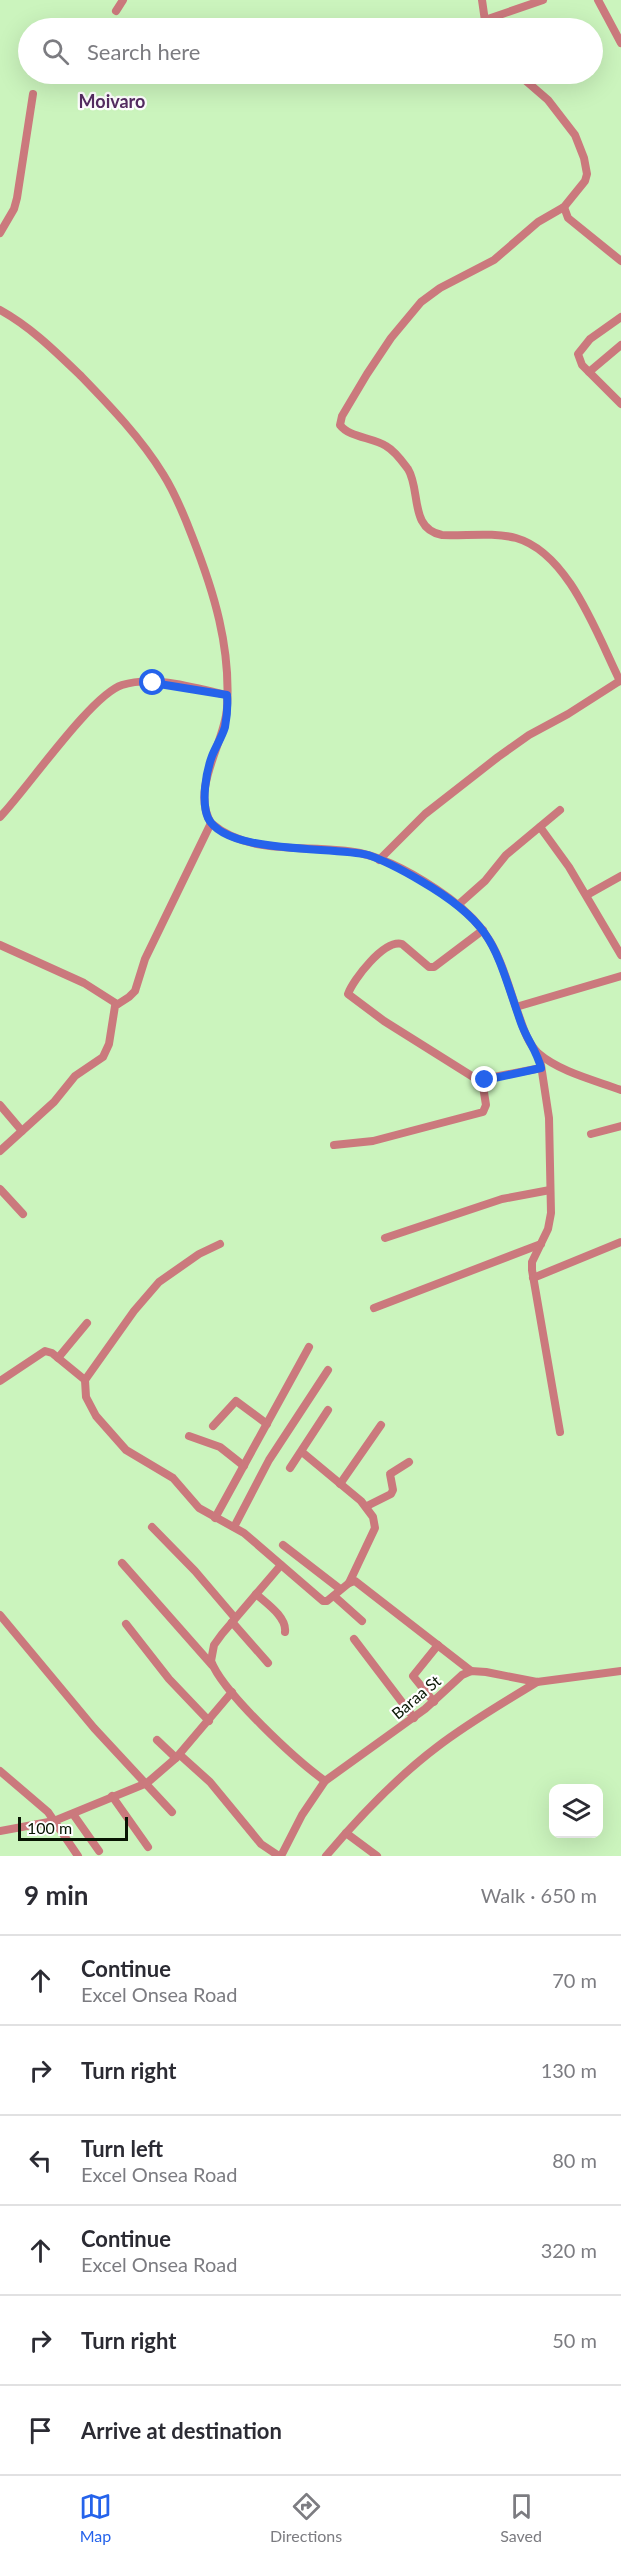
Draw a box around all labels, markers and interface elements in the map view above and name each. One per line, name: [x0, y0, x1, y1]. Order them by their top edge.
search box: [18, 18, 603, 84]
icon: search: [39, 35, 72, 68]
text: Search here: [87, 38, 200, 65]
district label: Moivaro: [79, 90, 145, 112]
route start: [139, 669, 165, 695]
route end: [471, 1066, 497, 1092]
street label: Baraa St: [387, 1671, 444, 1723]
map controls: [549, 1784, 603, 1838]
button: layers: [549, 1784, 603, 1838]
scale bar: [18, 1814, 128, 1842]
text: 100 m: [27, 1818, 72, 1837]
text: 9 min: [24, 1879, 88, 1911]
text: Walk · 650 m: [481, 1883, 597, 1907]
text: Continue: [81, 1955, 171, 1982]
icon: ahead: [24, 1964, 57, 1997]
text: 70 m: [552, 1968, 597, 1992]
text: Excel Onsea Road: [81, 1982, 237, 2006]
icon: right: [24, 2054, 57, 2087]
text: Turn right: [81, 2057, 176, 2084]
text: 130 m: [541, 2058, 597, 2082]
text: Turn left: [81, 2135, 163, 2162]
icon: left: [24, 2144, 57, 2177]
text: 80 m: [552, 2148, 597, 2172]
text: Excel Onsea Road: [81, 2162, 237, 2186]
text: Continue: [81, 2225, 171, 2252]
icon: ahead: [24, 2234, 57, 2267]
text: 320 m: [541, 2238, 597, 2262]
text: Excel Onsea Road: [81, 2252, 237, 2276]
icon: right: [24, 2324, 57, 2357]
text: Turn right: [81, 2327, 176, 2354]
text: 50 m: [552, 2328, 597, 2352]
icon: arrive: [24, 2414, 57, 2447]
text: Arrive at destination: [81, 2417, 282, 2444]
tab: Map: [79, 2490, 112, 2545]
tab: Directions: [270, 2490, 342, 2545]
tab: Saved: [500, 2490, 542, 2545]

